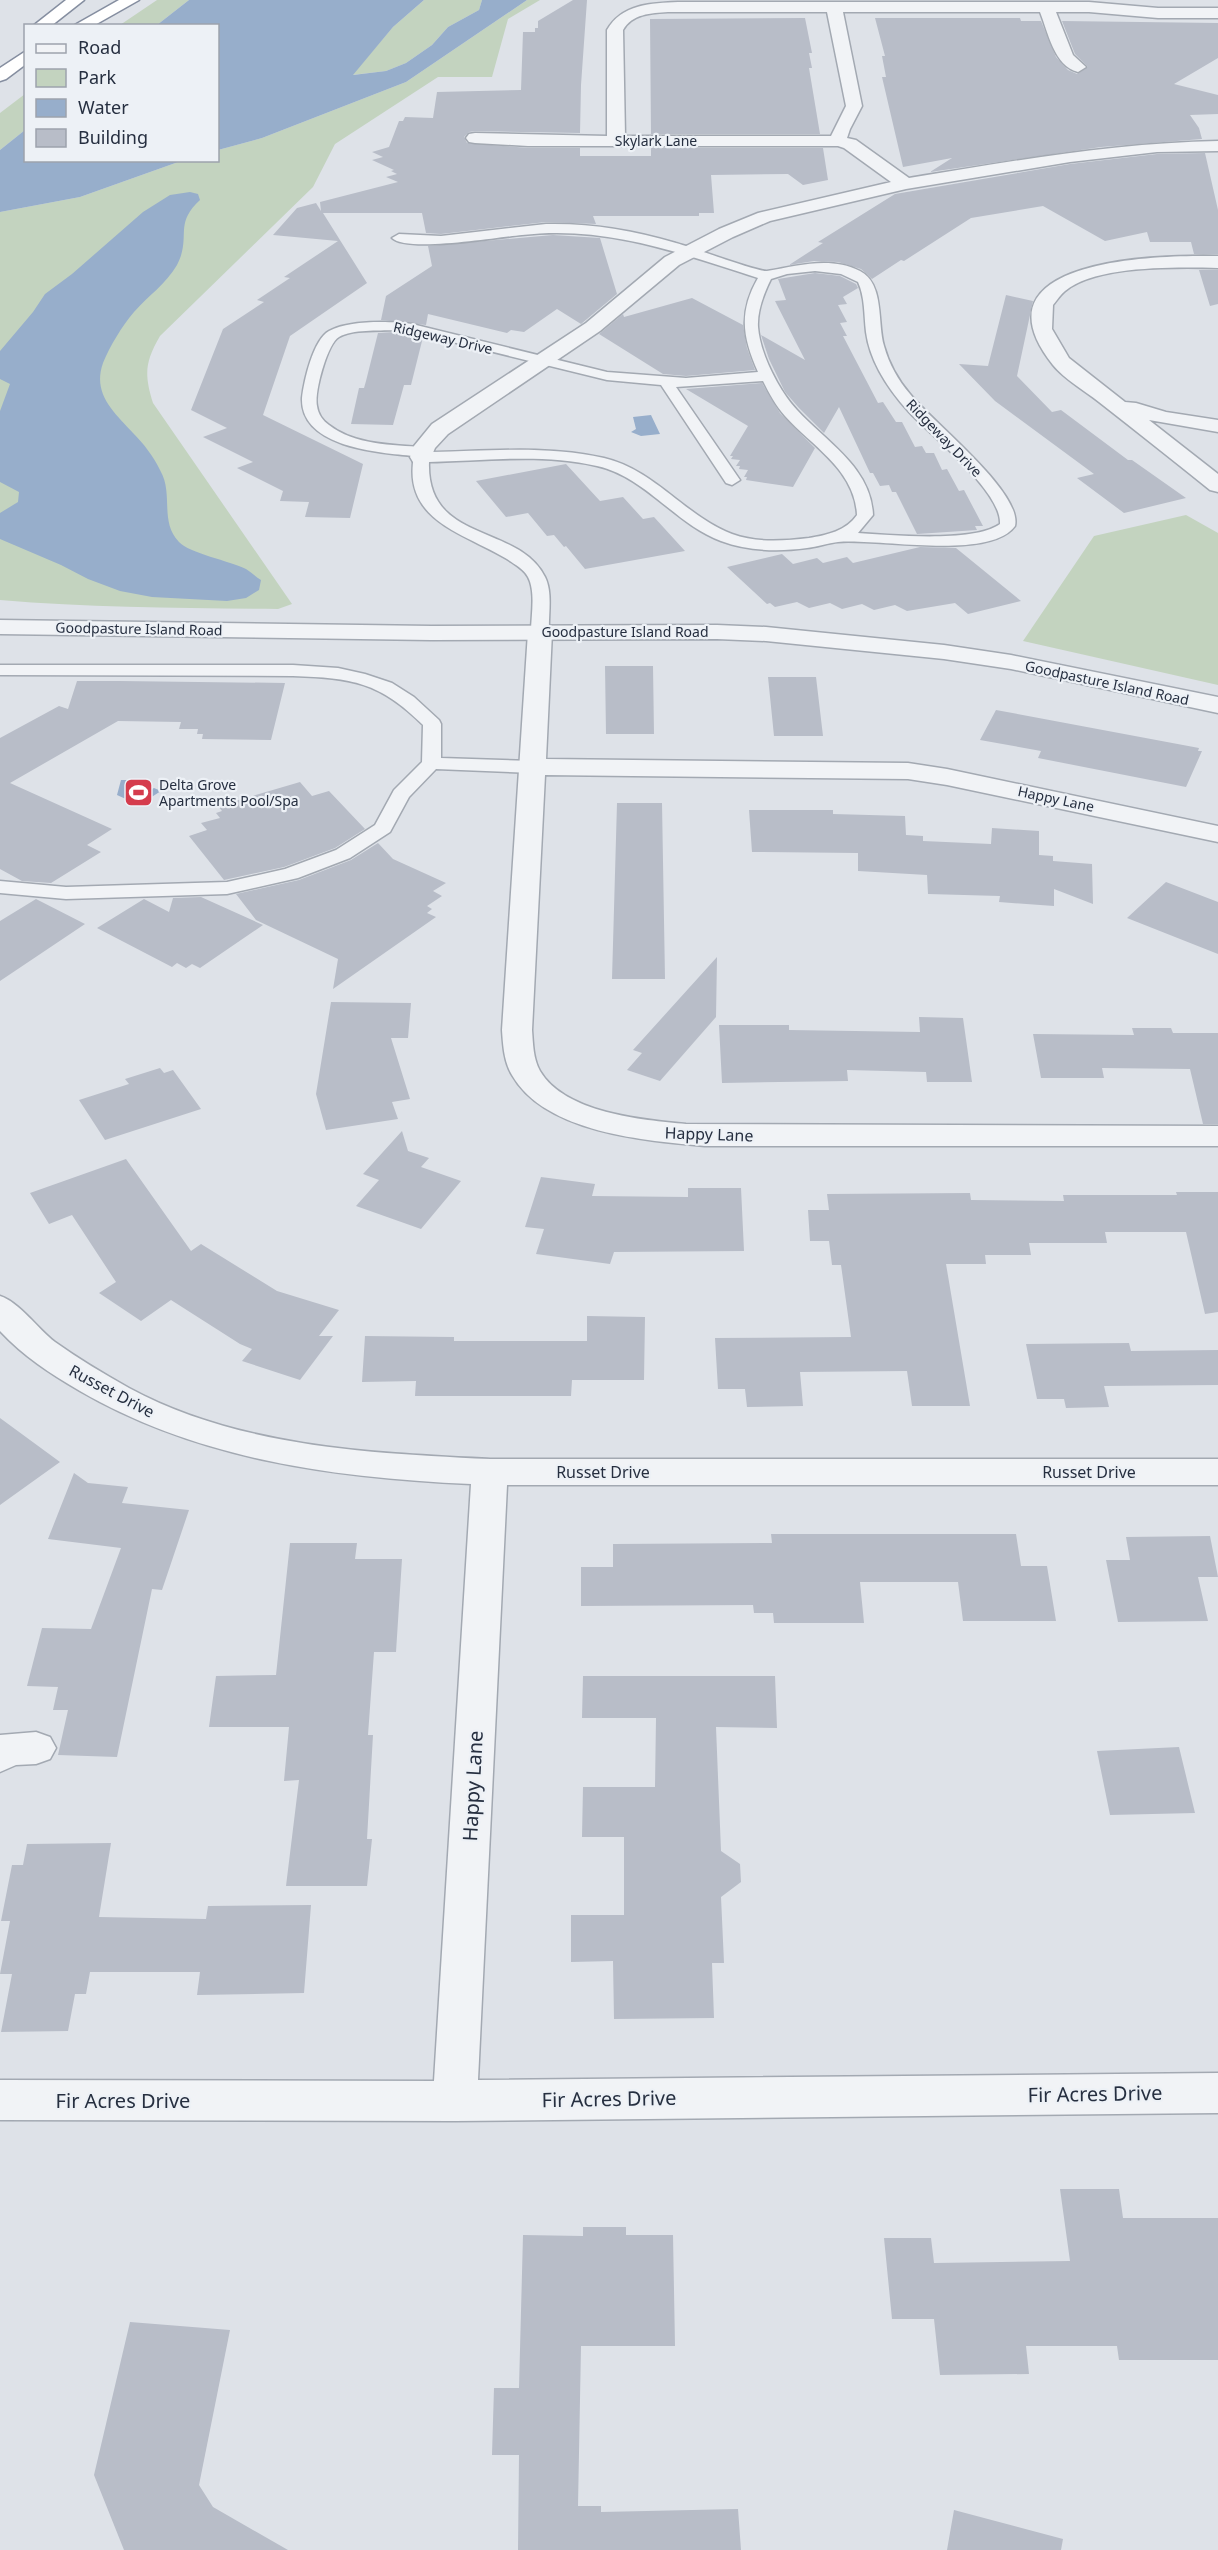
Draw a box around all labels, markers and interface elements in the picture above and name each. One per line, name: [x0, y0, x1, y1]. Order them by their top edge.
legend: [24, 24, 219, 162]
text: Road: [78, 35, 121, 59]
text: Park: [78, 65, 116, 89]
text: Water: [78, 95, 129, 119]
text: Building: [78, 125, 148, 149]
street label: Skylark Lane: [615, 131, 697, 150]
street label: Ridgeway Drive: [392, 317, 495, 358]
street label: Ridgeway Drive: [902, 395, 986, 481]
street label: Goodpasture Island Road: [55, 618, 223, 639]
street label: Goodpasture Island Road: [541, 622, 709, 641]
street label: Goodpasture Island Road: [1023, 656, 1191, 709]
place label: Delta Grove Apartments Pool/Spa: [159, 775, 299, 810]
sports icon: Delta Grove Apartments Pool/Spa: [122, 777, 154, 809]
street label: Happy Lane: [1016, 781, 1096, 816]
street label: Happy Lane: [664, 1121, 754, 1147]
street label: Russet Drive: [65, 1359, 159, 1423]
street label: Russet Drive: [556, 1461, 650, 1483]
street label: Russet Drive: [1042, 1461, 1136, 1483]
street label: Happy Lane: [456, 1730, 489, 1842]
street label: Fir Acres Drive: [1027, 2079, 1163, 2108]
street label: Fir Acres Drive: [541, 2084, 677, 2113]
street label: Fir Acres Drive: [56, 2087, 190, 2114]

